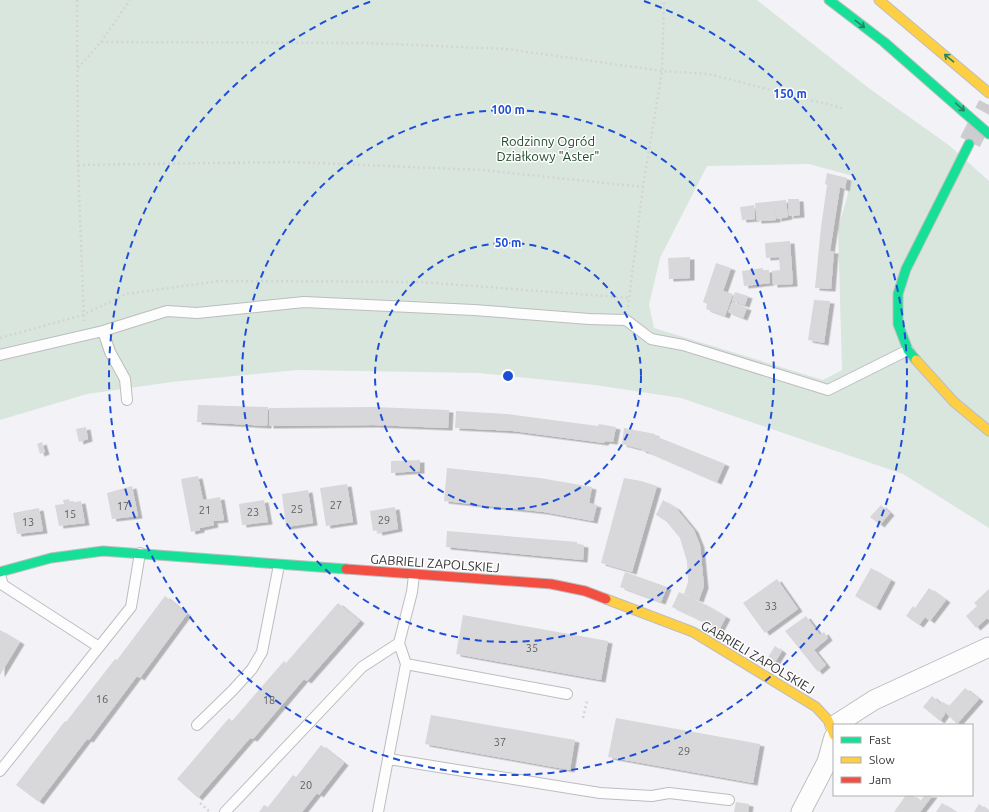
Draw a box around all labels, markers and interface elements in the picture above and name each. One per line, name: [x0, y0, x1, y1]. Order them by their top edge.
one-way arrow: [855, 19, 866, 28]
one-way arrow: [944, 53, 954, 62]
text: 150 m: [773, 87, 807, 100]
one-way arrow: [955, 102, 965, 112]
text: 100 m: [491, 103, 525, 116]
park label: Rodzinny Ogród Działkowy "Aster": [497, 134, 599, 163]
text: 50 m: [495, 236, 521, 249]
centre of rings: [501, 369, 515, 383]
house number: 27: [330, 499, 342, 511]
house number: 17: [117, 500, 129, 512]
house number: 25: [291, 503, 303, 515]
house number: 21: [199, 504, 211, 516]
house number: 23: [247, 506, 259, 518]
house number: 15: [64, 508, 76, 520]
house number: 29: [378, 514, 390, 526]
house number: 13: [22, 516, 34, 528]
street label: GABRIELI ZAPOLSKIEJ: [370, 551, 500, 575]
house number: 33: [765, 600, 777, 612]
street label: GABRIELI ZAPOLSKIEJ: [699, 618, 817, 696]
house number: 35: [526, 642, 538, 654]
house number: 16: [96, 693, 108, 705]
house number: 18: [263, 694, 275, 706]
legend: [833, 724, 973, 796]
text: Fast: [869, 733, 891, 746]
house number: 37: [494, 736, 506, 748]
house number: 29: [678, 745, 690, 757]
text: Slow: [869, 753, 895, 766]
text: Jam: [869, 773, 891, 786]
house number: 20: [300, 779, 312, 791]

